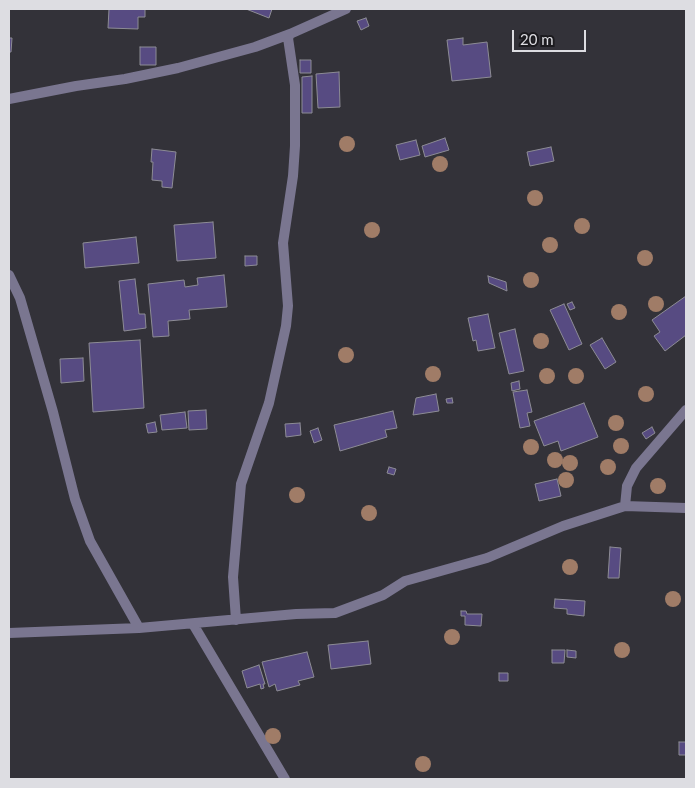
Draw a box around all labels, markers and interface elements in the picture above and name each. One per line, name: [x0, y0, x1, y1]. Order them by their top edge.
scale bar: [515, 20, 589, 52]
text: 20 m: [520, 30, 554, 48]

